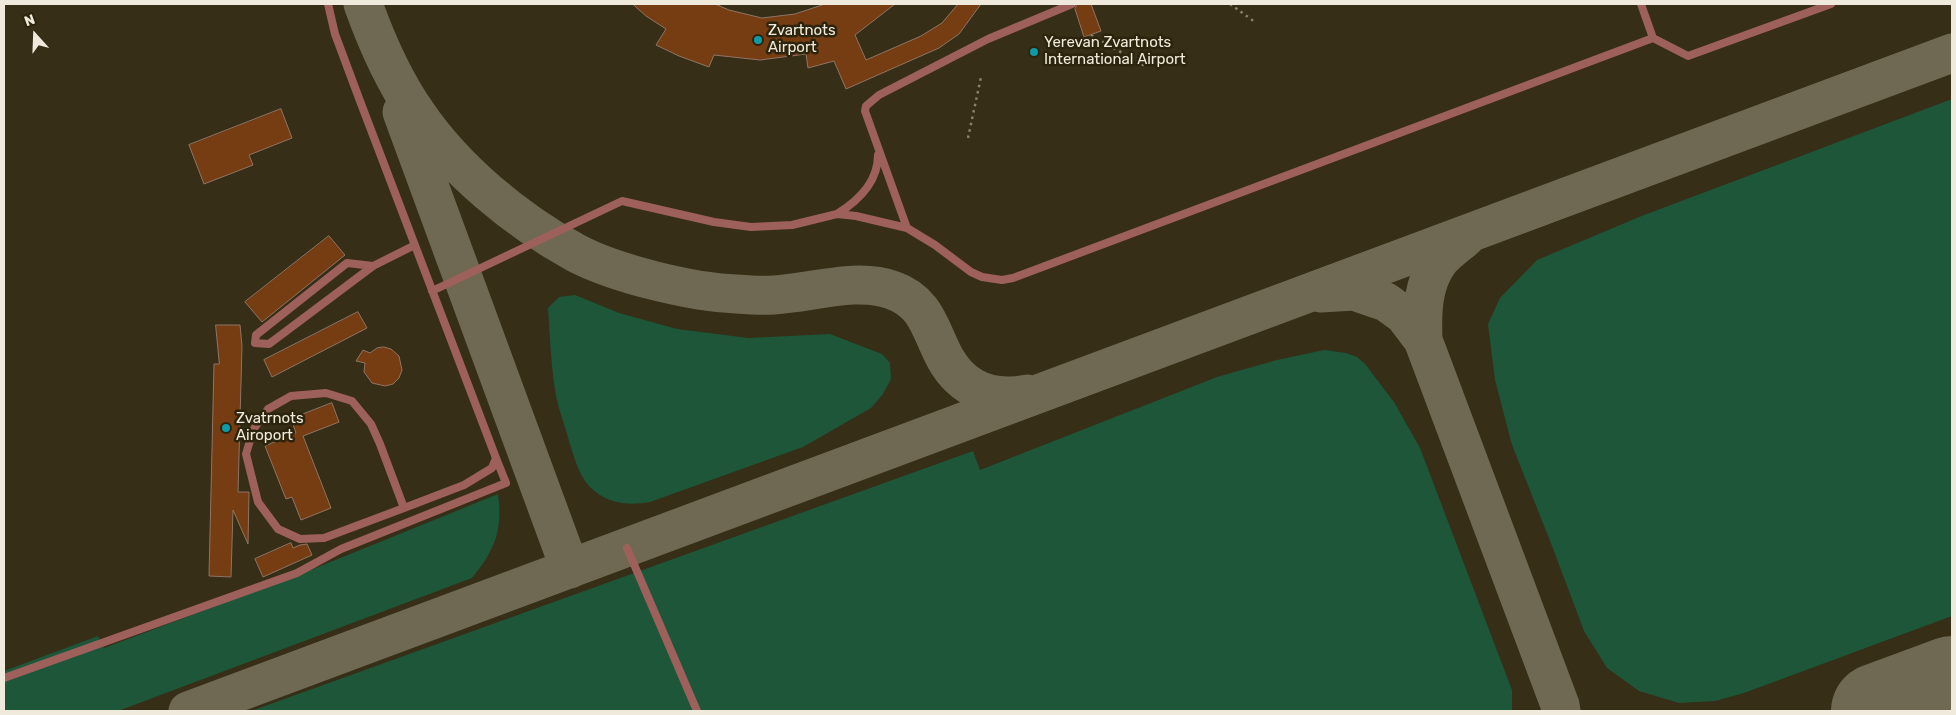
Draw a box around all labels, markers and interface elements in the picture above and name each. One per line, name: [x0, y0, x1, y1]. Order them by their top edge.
north arrow: [10, 10, 60, 60]
text: N: [22, 11, 37, 30]
place label: Zvartnots Airport: [768, 22, 836, 57]
marker: Zvartnots Airport: [752, 34, 764, 46]
place label: Yerevan Zvartnots International Airport: [1044, 34, 1186, 69]
marker: Yerevan Zvartnots International Airport: [1028, 46, 1040, 58]
place label: Zvatrnots Airoport: [236, 410, 304, 445]
marker: Zvatrnots Airoport: [220, 422, 232, 434]

